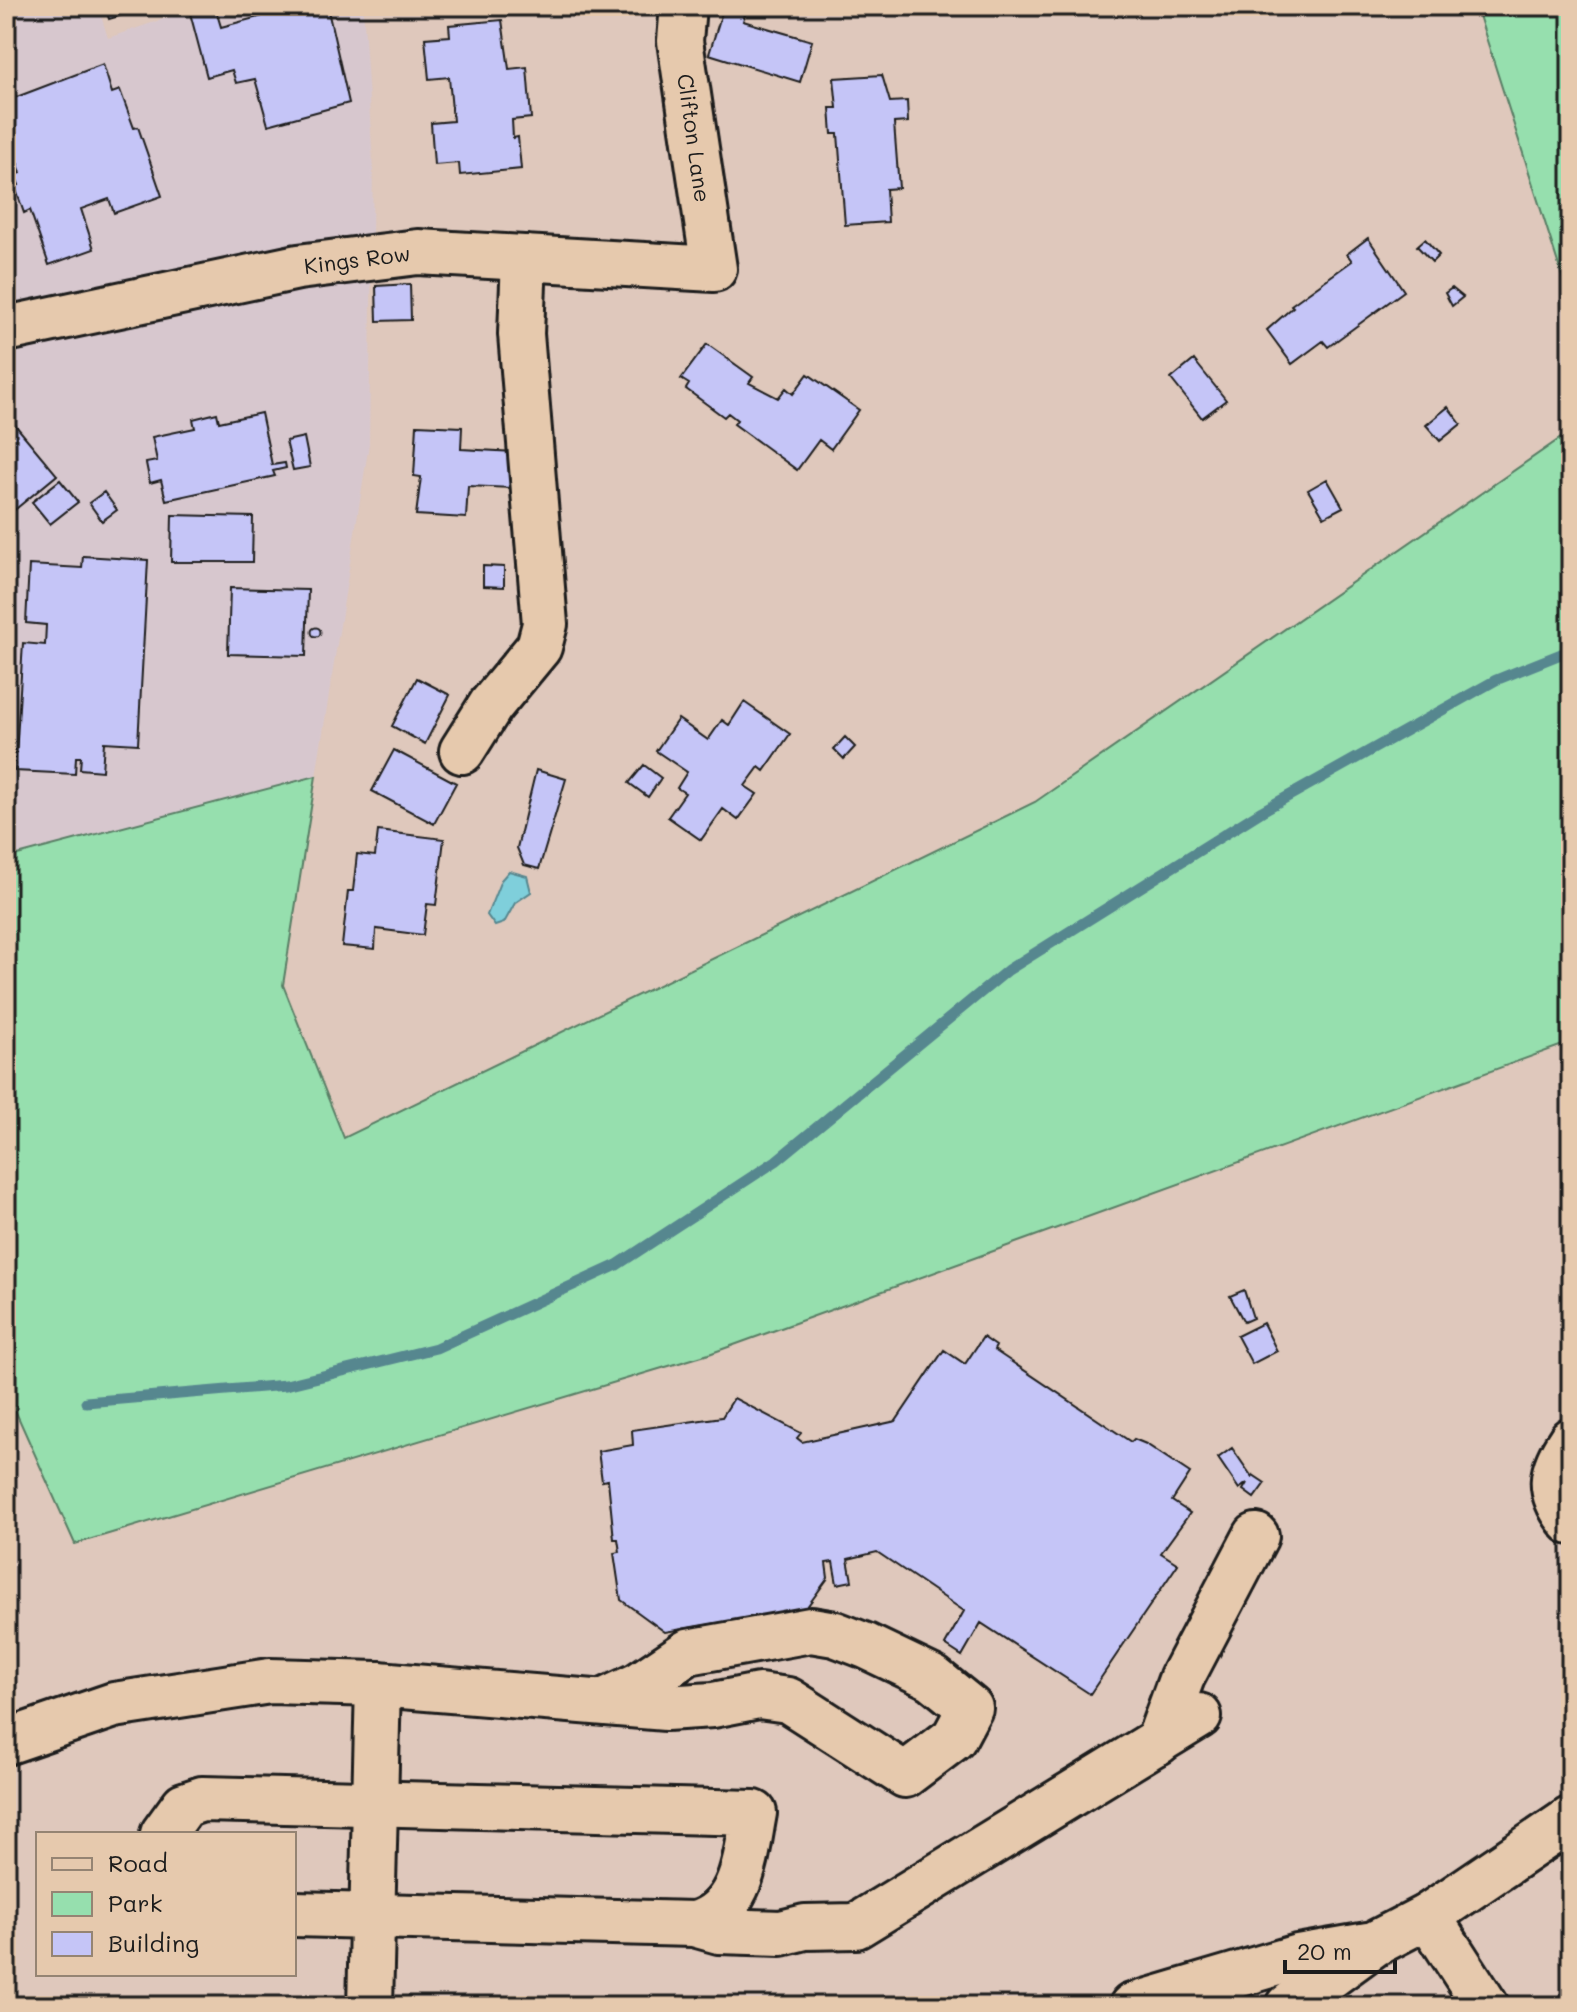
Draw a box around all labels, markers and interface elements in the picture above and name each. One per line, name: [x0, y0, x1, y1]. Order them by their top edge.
street label: Clifton Lane: [671, 72, 718, 204]
street label: Kings Row: [302, 238, 412, 280]
legend: [36, 1832, 296, 1976]
text: Road: [108, 1847, 168, 1878]
text: Park: [108, 1887, 162, 1918]
scale bar: [1285, 1924, 1395, 1974]
text: Building: [108, 1927, 199, 1958]
text: 20 m: [1297, 1935, 1352, 1966]

